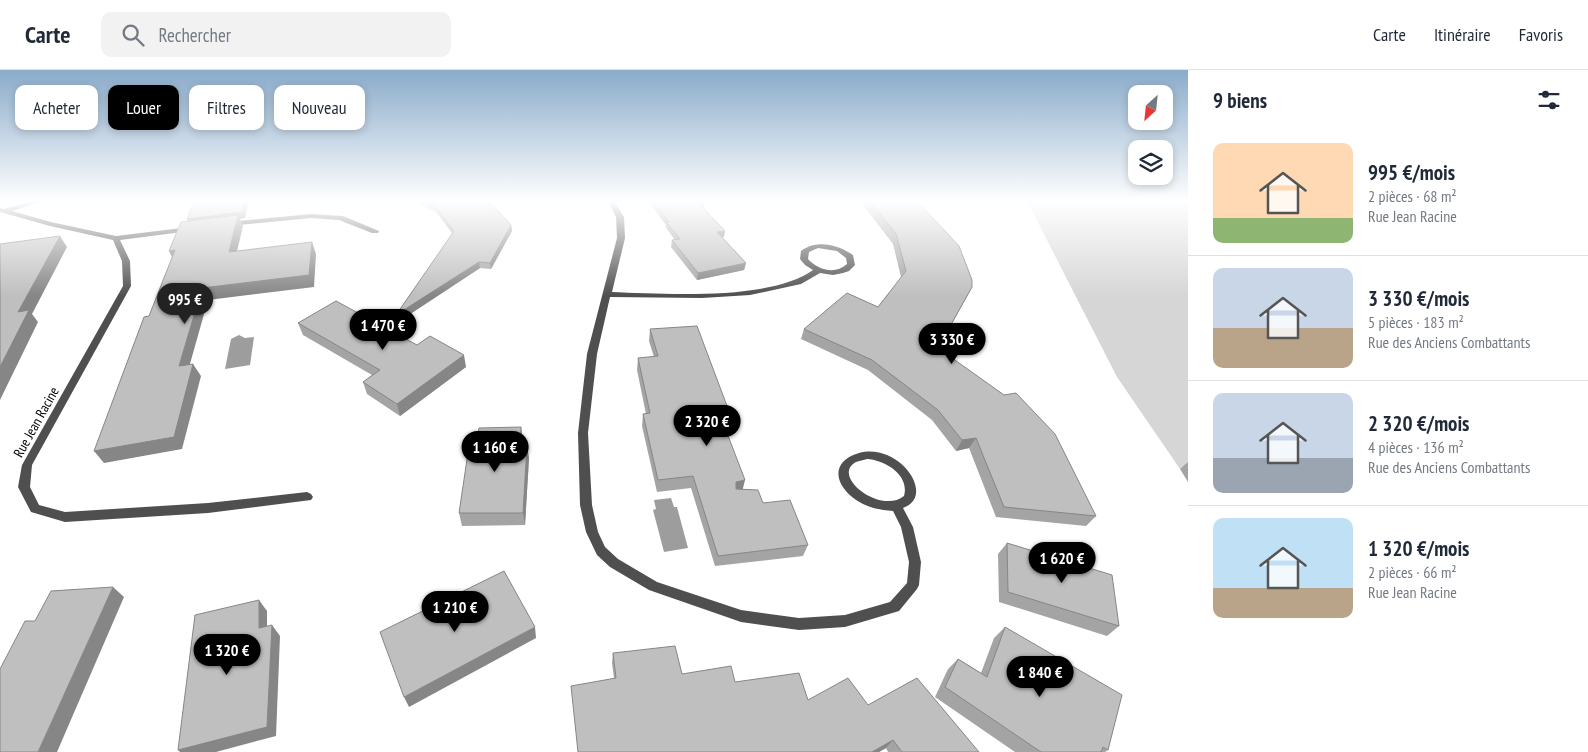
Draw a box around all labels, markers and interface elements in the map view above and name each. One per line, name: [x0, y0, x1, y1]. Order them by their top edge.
search box: [101, 12, 451, 57]
text: Carte: [25, 19, 71, 50]
icon: search: [119, 21, 147, 49]
text: Rechercher: [159, 23, 231, 47]
text: Carte: [1373, 23, 1406, 46]
text: Itinéraire: [1434, 23, 1491, 46]
text: Favoris: [1519, 23, 1563, 46]
chip: Acheter: [15, 85, 98, 130]
chip: Louer: [108, 85, 179, 130]
chip: Filtres: [189, 85, 264, 130]
chip: Nouveau: [274, 85, 365, 130]
north arrow: [1128, 85, 1172, 130]
map controls: [1128, 85, 1173, 185]
icon: filters: [1535, 86, 1563, 114]
text: 9 biens: [1213, 87, 1267, 114]
button: layers: [1128, 140, 1173, 185]
text: 995 €/mois: [1368, 159, 1455, 186]
icon: home: [1253, 163, 1313, 223]
text: 2 pièces · 68 m²: [1368, 186, 1457, 206]
text: Rue Jean Racine: [1368, 206, 1457, 226]
pin: 995 €: [150, 282, 220, 325]
text: 3 330 €/mois: [1368, 285, 1469, 312]
icon: home: [1253, 288, 1313, 348]
text: 995 €: [168, 289, 202, 309]
pin: 1 470 €: [337, 308, 429, 351]
text: 5 pièces · 183 m²: [1368, 312, 1464, 332]
text: 1 470 €: [361, 315, 405, 335]
pin: 3 330 €: [906, 322, 998, 365]
text: 3 330 €: [930, 329, 974, 349]
text: Rue des Anciens Combattants: [1368, 332, 1530, 352]
street label: Rue Jean Racine: [9, 383, 63, 460]
pin: 2 320 €: [661, 404, 753, 447]
text: 2 320 €/mois: [1368, 410, 1469, 437]
text: 2 320 €: [685, 411, 729, 431]
icon: home: [1253, 413, 1313, 473]
pin: 1 160 €: [449, 430, 541, 473]
text: 1 160 €: [473, 437, 517, 457]
text: 4 pièces · 136 m²: [1368, 437, 1464, 457]
text: Rue des Anciens Combattants: [1368, 457, 1530, 477]
text: 1 320 €/mois: [1368, 535, 1469, 562]
icon: home: [1253, 538, 1313, 598]
pin: 1 620 €: [1016, 542, 1108, 584]
text: 1 620 €: [1040, 548, 1084, 568]
text: 2 pièces · 66 m²: [1368, 562, 1457, 582]
text: Rue Jean Racine: [1368, 582, 1457, 602]
pin: 1 210 €: [409, 590, 501, 633]
text: 1 210 €: [433, 597, 477, 617]
pin: 1 320 €: [181, 634, 273, 676]
text: 1 320 €: [205, 640, 249, 660]
pin: 1 840 €: [994, 656, 1086, 698]
text: 1 840 €: [1018, 662, 1062, 682]

